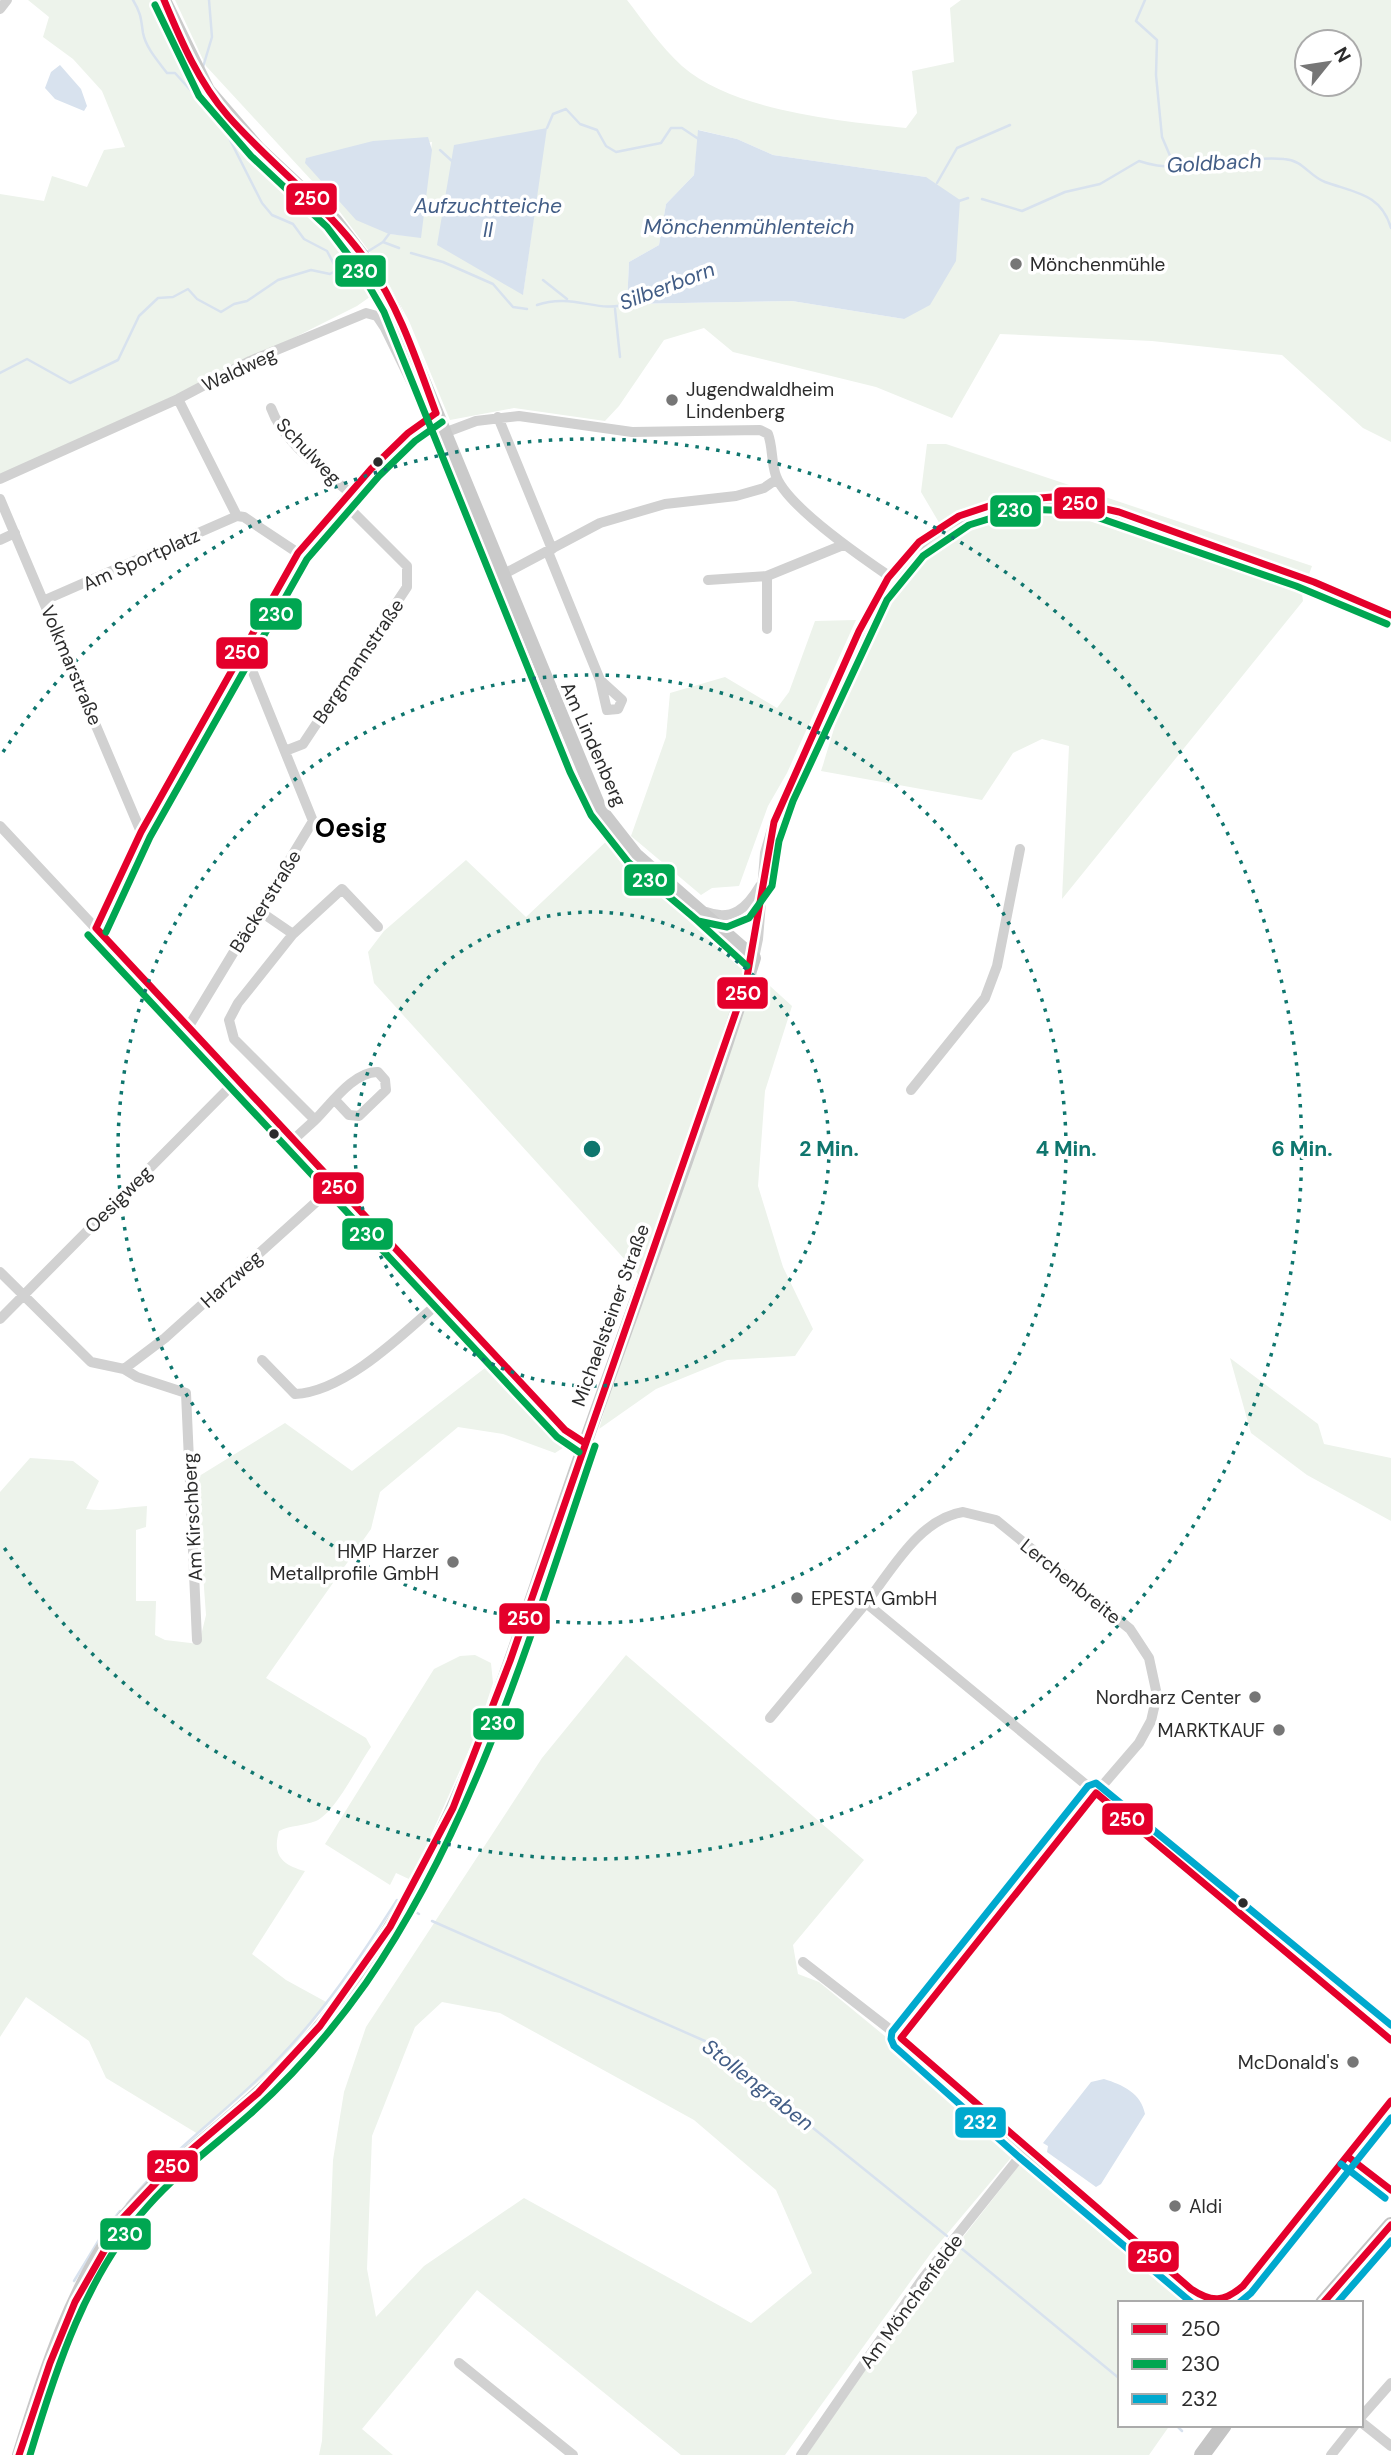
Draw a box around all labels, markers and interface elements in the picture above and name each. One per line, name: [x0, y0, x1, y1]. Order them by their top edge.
north arrow: [1293, 28, 1363, 98]
text: N: [1328, 42, 1357, 67]
water label: Goldbach: [1166, 147, 1262, 179]
line badge: 250: [285, 182, 338, 216]
text: 250: [294, 186, 330, 211]
water label: Aufzuchtteiche II: [413, 192, 562, 244]
water label: Mönchenmühlenteich: [644, 213, 854, 241]
place label: Mönchenmühle: [1030, 252, 1165, 277]
line badge: 230: [334, 254, 387, 288]
water label: Silberborn: [615, 255, 719, 317]
marker: Mönchenmühle: [1008, 256, 1024, 272]
text: 230: [342, 259, 378, 284]
street label: Waldweg: [198, 341, 281, 398]
place label: Jugendwaldheim Lindenberg: [686, 377, 834, 424]
marker: Jugendwaldheim Lindenberg: [664, 392, 680, 408]
street label: Schulweg: [271, 413, 347, 490]
unlabelled marker: [371, 455, 385, 469]
line badge: 250: [1053, 486, 1106, 520]
text: 250: [1062, 491, 1098, 516]
line badge: 230: [989, 494, 1042, 528]
text: 230: [997, 498, 1033, 523]
street label: Am Sportplatz: [79, 522, 204, 596]
street label: Bergmannstraße: [307, 594, 410, 729]
line badge: 230: [249, 597, 303, 631]
street label: Volkmarstraße: [35, 601, 108, 729]
text: 230: [258, 602, 294, 627]
line badge: 250: [215, 636, 269, 670]
text: 250: [224, 640, 260, 665]
street label: Am Lindenberg: [555, 678, 632, 811]
district label: Oesig: [315, 811, 387, 845]
street label: Bäckerstraße: [224, 845, 307, 957]
line badge: 230: [623, 863, 676, 897]
text: 230: [632, 868, 668, 893]
line badge: 250: [716, 976, 769, 1010]
text: 250: [725, 981, 761, 1006]
unlabelled marker: [267, 1127, 281, 1141]
text: 2 Min.: [799, 1135, 859, 1163]
text: 4 Min.: [1035, 1135, 1097, 1163]
text: 6 Min.: [1272, 1135, 1332, 1163]
centre of rings: [580, 1137, 604, 1161]
street label: Oesigweg: [79, 1160, 158, 1238]
line badge: 250: [312, 1171, 365, 1205]
text: 250: [321, 1175, 357, 1200]
line badge: 230: [341, 1217, 394, 1251]
street label: Michaelsteiner Straße: [566, 1221, 655, 1410]
text: 230: [349, 1222, 385, 1247]
street label: Harzweg: [195, 1245, 268, 1314]
street label: Am Kirschberg: [177, 1452, 208, 1582]
street label: Lerchenbreite: [1015, 1533, 1126, 1630]
place label: HMP Harzer Metallprofile GmbH: [270, 1539, 439, 1586]
marker: HMP Harzer Metallprofile GmbH: [445, 1554, 461, 1570]
place label: EPESTA GmbH: [811, 1586, 937, 1611]
marker: EPESTA GmbH: [789, 1590, 805, 1606]
line badge: 250: [498, 1602, 551, 1635]
text: 250: [507, 1606, 543, 1631]
place label: Nordharz Center: [1096, 1685, 1241, 1710]
marker: Nordharz Center: [1247, 1689, 1263, 1705]
line badge: 230: [472, 1707, 525, 1741]
text: 230: [480, 1711, 516, 1736]
place label: MARKTKAUF: [1158, 1718, 1265, 1743]
marker: MARKTKAUF: [1271, 1722, 1287, 1738]
line badge: 250: [1101, 1802, 1154, 1836]
text: 250: [1109, 1807, 1145, 1832]
unlabelled marker: [1236, 1896, 1250, 1910]
water label: Stollengraben: [697, 2033, 819, 2137]
place label: McDonald's: [1238, 2050, 1339, 2075]
marker: McDonald's: [1345, 2054, 1361, 2070]
line badge: 232: [954, 2106, 1007, 2139]
text: 232: [963, 2110, 997, 2135]
line badge: 250: [146, 2149, 199, 2183]
text: 250: [154, 2154, 190, 2179]
place label: Aldi: [1189, 2194, 1222, 2219]
marker: Aldi: [1167, 2198, 1183, 2214]
line badge: 230: [99, 2217, 152, 2251]
text: 230: [107, 2222, 143, 2247]
street label: Am Mönchenfelde: [854, 2229, 969, 2373]
line badge: 250: [1127, 2240, 1180, 2273]
text: 250: [1136, 2244, 1172, 2269]
legend: [1118, 2301, 1363, 2427]
text: 250: [1181, 2315, 1220, 2343]
text: 230: [1181, 2350, 1220, 2378]
text: 232: [1181, 2385, 1218, 2413]

